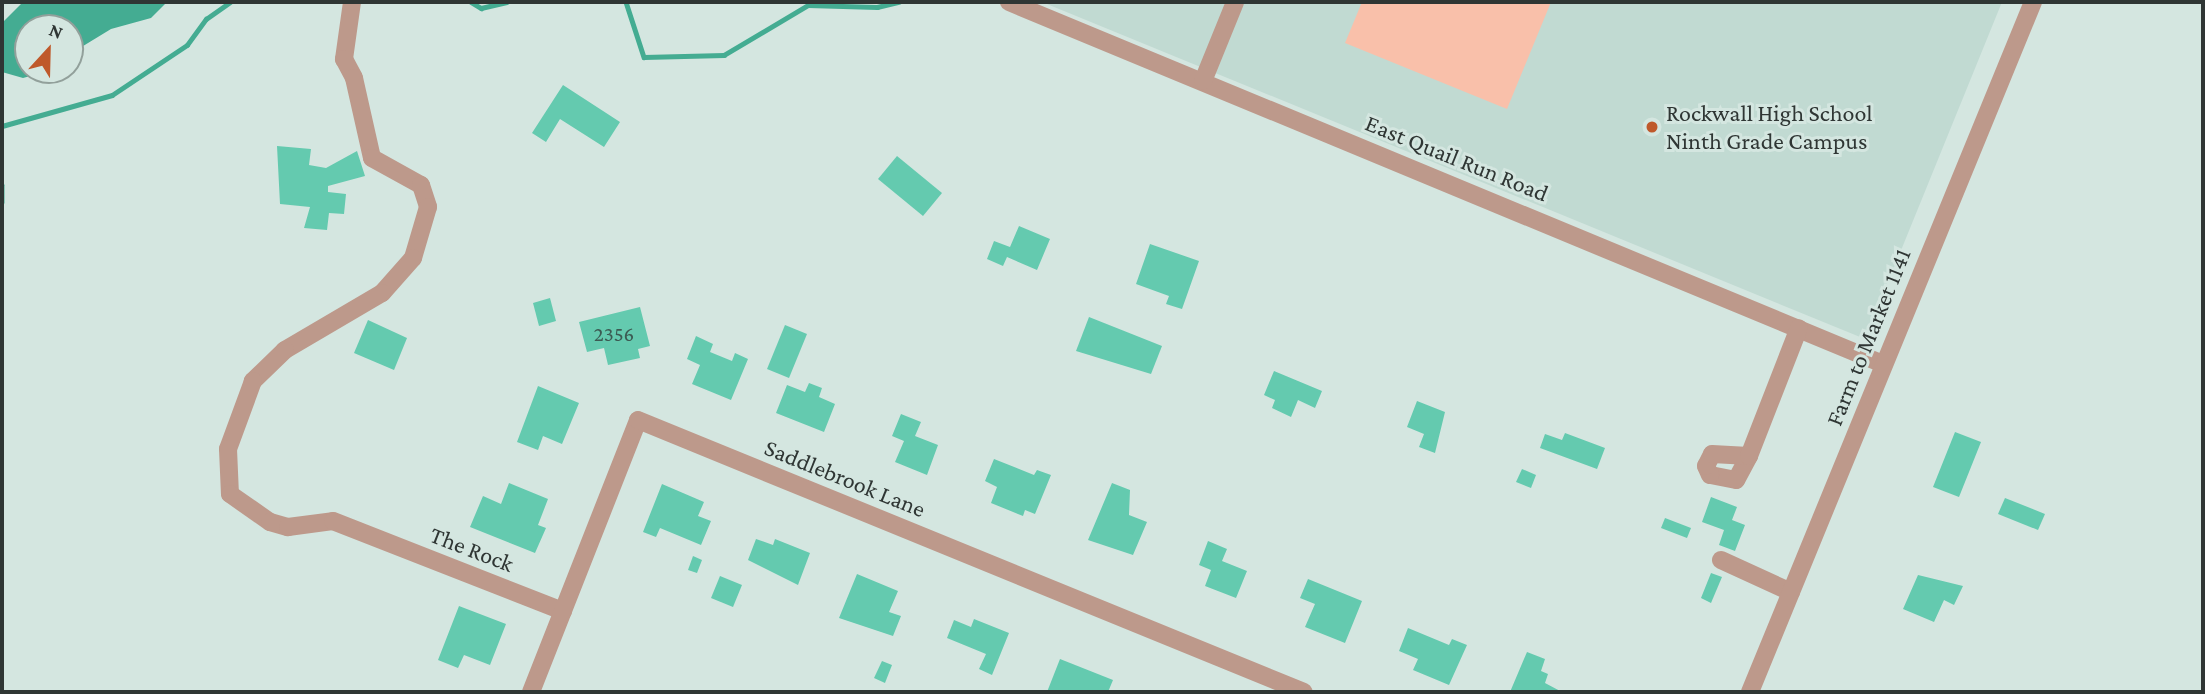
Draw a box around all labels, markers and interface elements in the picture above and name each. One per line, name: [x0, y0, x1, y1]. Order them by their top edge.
north arrow: [14, 14, 84, 84]
text: N: [46, 19, 66, 43]
place label: Rockwall High School Ninth Grade Campus: [1666, 99, 1873, 155]
street label: East Quail Run Road: [1361, 108, 1553, 208]
marker: Rockwall High School Ninth Grade Campus: [1644, 119, 1660, 135]
street label: Farm to Market 1141: [1819, 244, 1917, 430]
house number: 2356: [594, 321, 634, 347]
street label: Saddlebrook Lane: [760, 433, 930, 523]
street label: The Rock: [426, 520, 518, 578]

